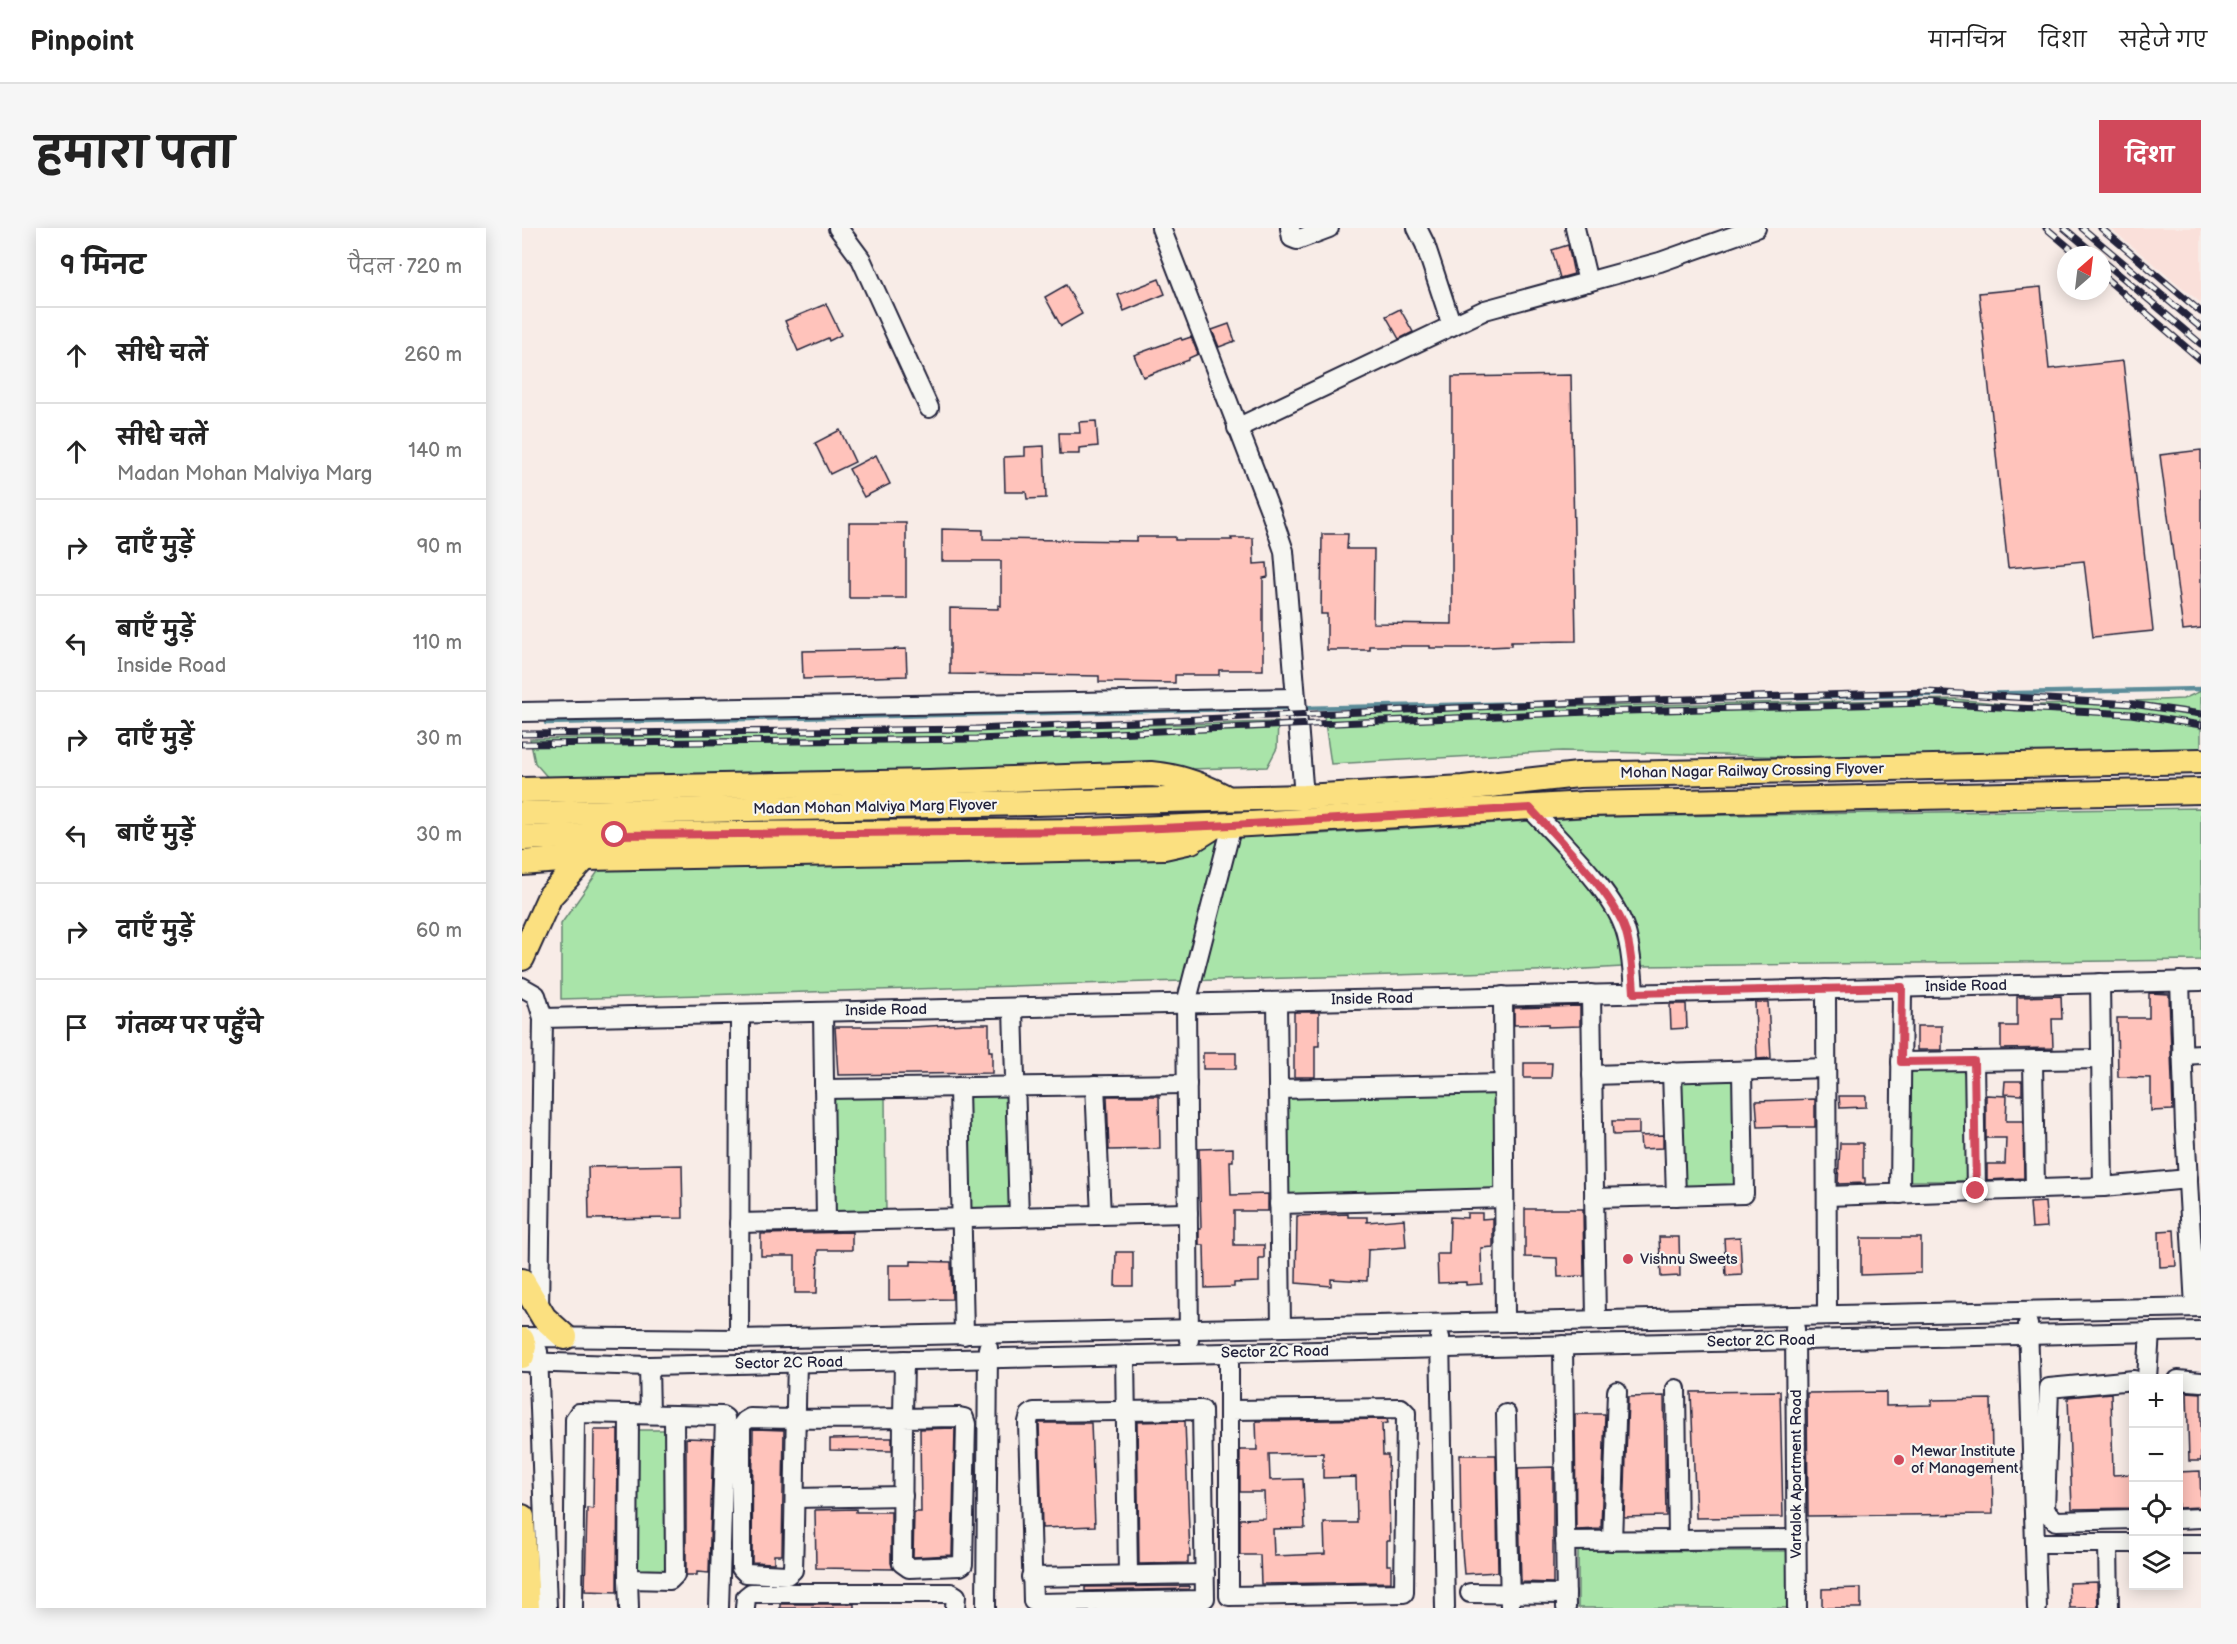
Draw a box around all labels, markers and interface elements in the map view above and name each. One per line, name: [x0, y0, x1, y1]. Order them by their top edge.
text: Pinpoint: [30, 25, 134, 58]
text: मानचित्र: [1929, 28, 2006, 53]
text: दिशा: [2039, 28, 2086, 53]
text: सहेजे गए: [2119, 28, 2207, 53]
button: दिशा: [2099, 120, 2201, 193]
text: हमारा पता: [36, 129, 234, 180]
north arrow: [2057, 246, 2111, 300]
text: 9 मिनट: [60, 251, 145, 282]
text: पैदल · 720 m: [348, 255, 462, 279]
icon: ahead: [60, 339, 93, 372]
text: सीधे चलें: [117, 341, 207, 368]
text: 260 m: [404, 343, 462, 367]
text: सीधे चलें: [117, 425, 207, 452]
icon: ahead: [60, 435, 93, 468]
text: 140 m: [408, 439, 462, 463]
text: Madan Mohan Malviya Marg: [117, 462, 372, 486]
icon: right: [60, 531, 93, 564]
text: दाएँ मुड़ें: [117, 533, 194, 560]
text: 90 m: [417, 535, 462, 559]
text: बाएँ मुड़ें: [117, 617, 195, 644]
icon: left: [60, 627, 93, 660]
text: 110 m: [413, 631, 462, 655]
text: Inside Road: [117, 654, 226, 678]
icon: right: [60, 723, 93, 756]
text: दाएँ मुड़ें: [117, 725, 194, 752]
text: 30 m: [416, 727, 462, 751]
street label: Mohan Nagar Railway Crossing Flyover: [1620, 759, 1885, 783]
street label: Madan Mohan Malviya Marg Flyover: [753, 795, 998, 819]
icon: left: [60, 819, 93, 852]
text: बाएँ मुड़ें: [117, 821, 195, 848]
route start: [601, 821, 627, 847]
text: 30 m: [416, 823, 462, 847]
icon: right: [60, 915, 93, 948]
text: दाएँ मुड़ें: [117, 917, 194, 944]
text: 60 m: [416, 919, 462, 943]
street label: Inside Road: [1925, 976, 2007, 996]
street label: Inside Road: [1331, 989, 1413, 1009]
street label: Inside Road: [845, 1000, 927, 1020]
icon: arrive: [60, 1011, 93, 1044]
text: गंतव्य पर पहुँचे: [117, 1013, 263, 1040]
route end: [1962, 1177, 1988, 1203]
place label: Vishnu Sweets: [1640, 1250, 1738, 1269]
marker: Vishnu Sweets: [1621, 1252, 1635, 1266]
street label: Sector 2C Road: [1707, 1331, 1815, 1351]
street label: Sector 2C Road: [1221, 1342, 1329, 1362]
street label: Sector 2C Road: [735, 1353, 843, 1373]
map controls: [2129, 1374, 2183, 1590]
button: +: [2129, 1374, 2183, 1428]
street label: Vartalok Apartment Road: [1787, 1389, 1806, 1559]
button: −: [2129, 1428, 2183, 1482]
place label: Mewar Institute of Management: [1911, 1442, 2019, 1478]
marker: Mewar Institute of Management: [1892, 1453, 1906, 1467]
button: locate: [2129, 1482, 2183, 1536]
button: layers: [2129, 1536, 2183, 1590]

